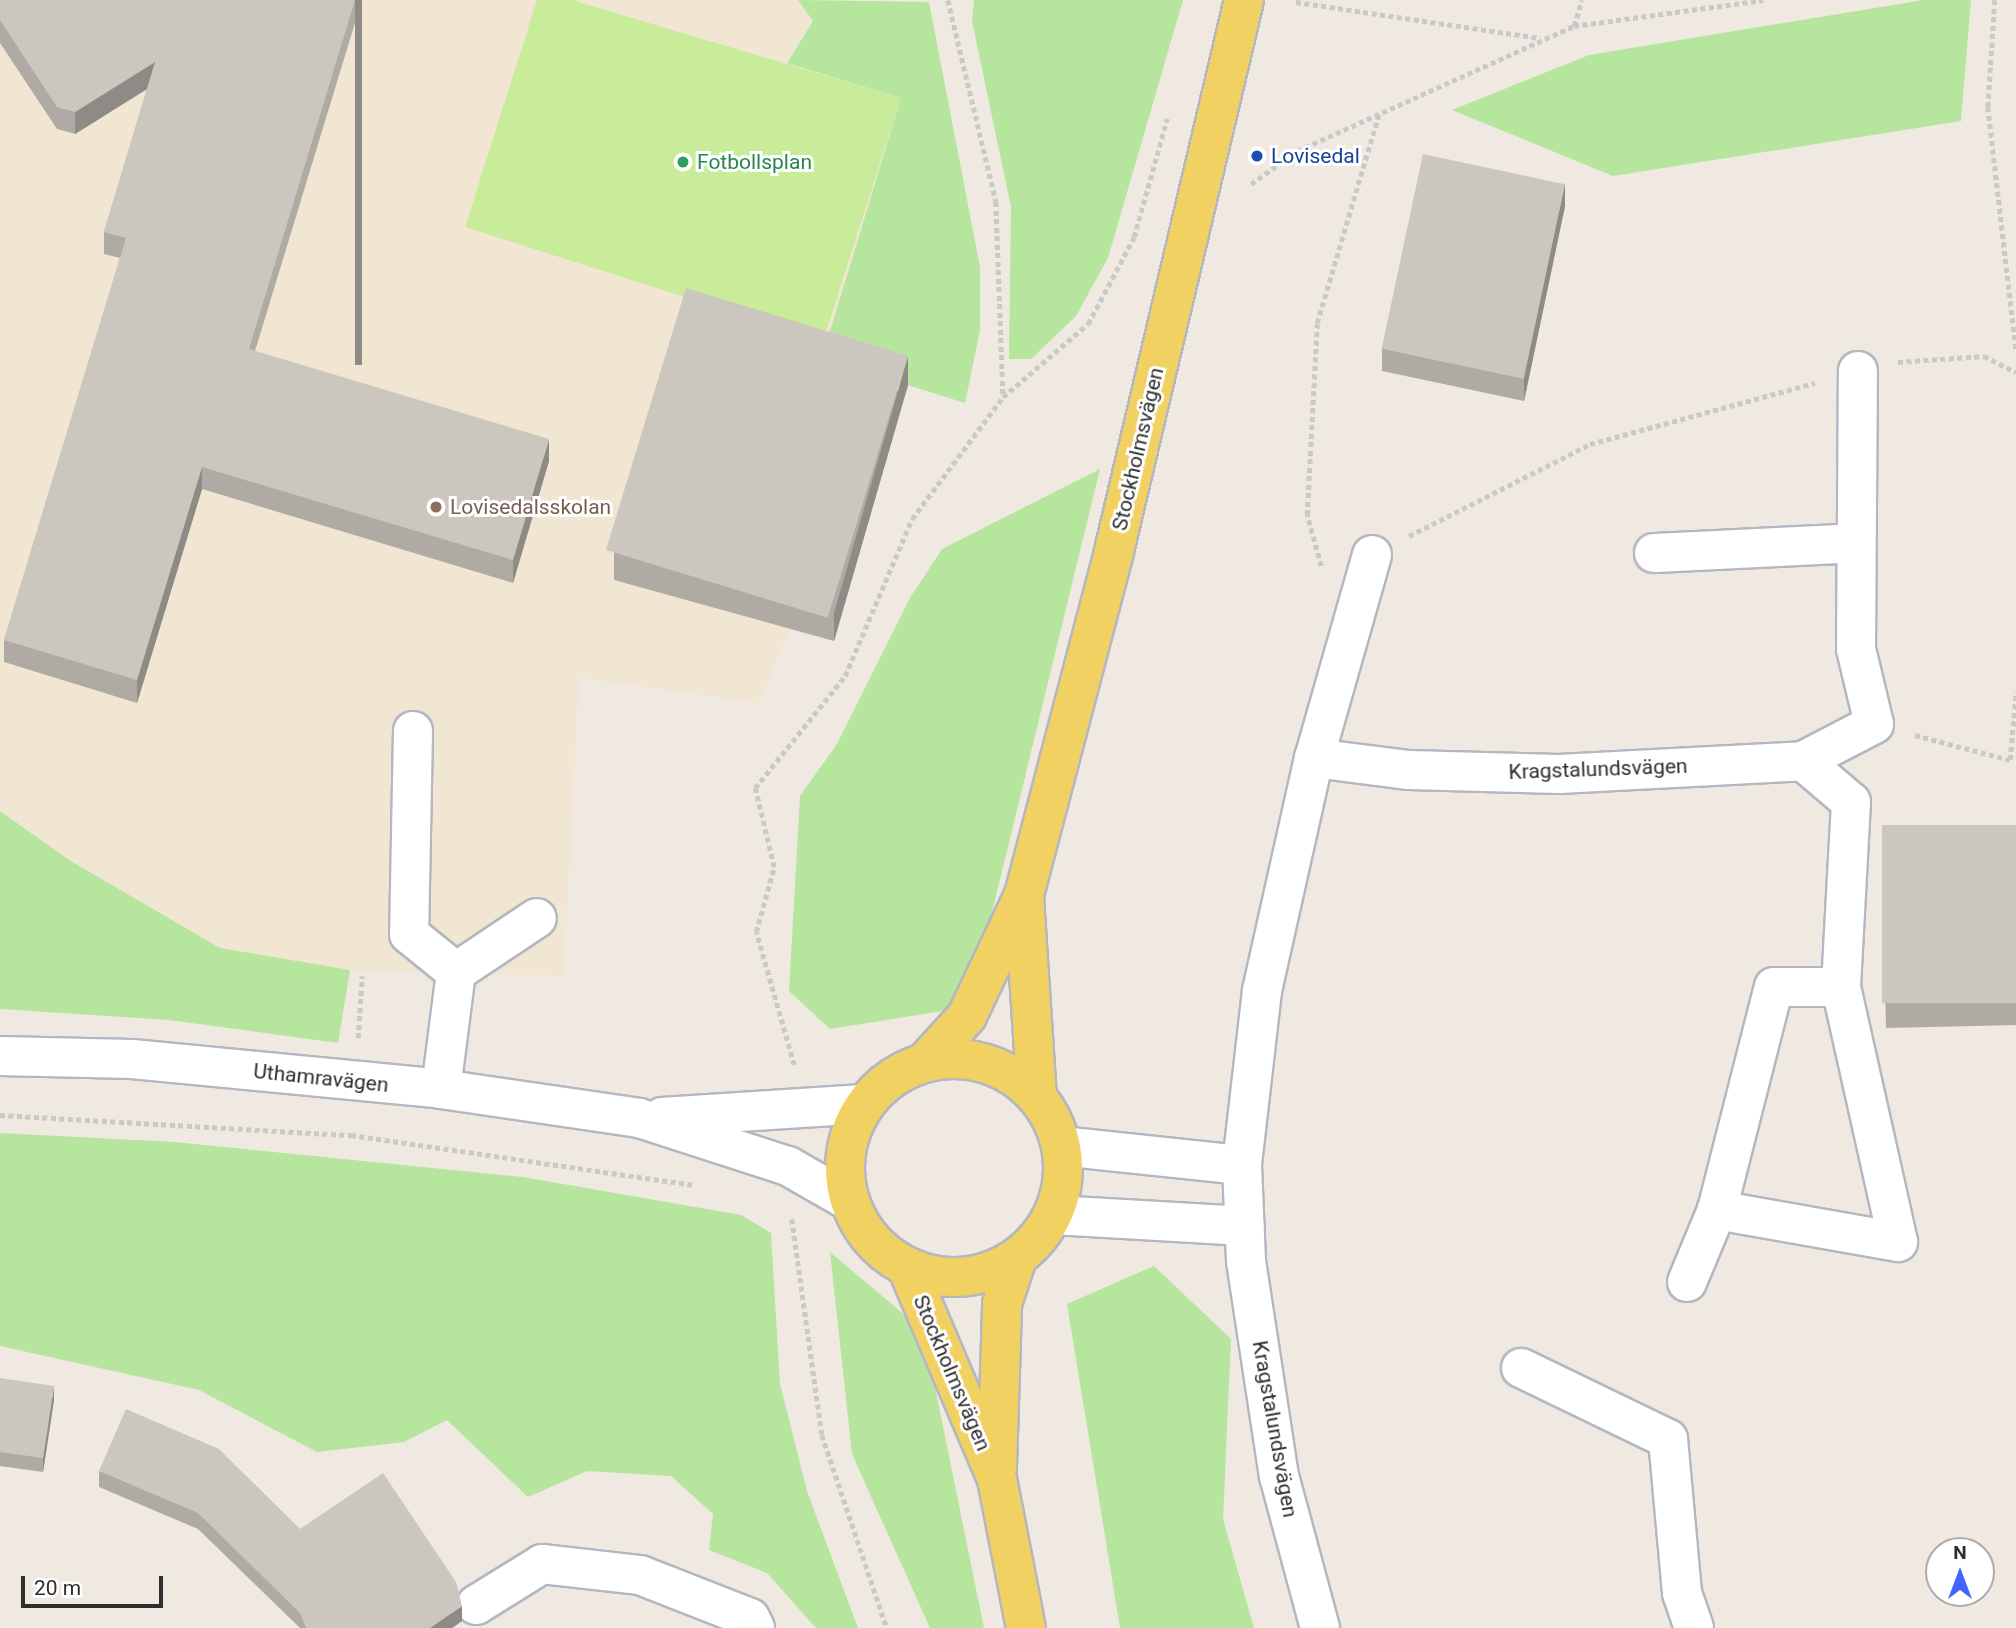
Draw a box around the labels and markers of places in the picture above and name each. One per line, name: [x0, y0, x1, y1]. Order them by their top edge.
place label: Lovisedal: [1271, 143, 1360, 169]
marker: Lovisedal: [1249, 148, 1265, 164]
place label: Fotbollsplan: [697, 149, 812, 175]
marker: Fotbollsplan: [675, 154, 691, 170]
place label: Lovisedalsskolan: [450, 494, 611, 520]
marker: Lovisedalsskolan: [428, 499, 444, 515]

